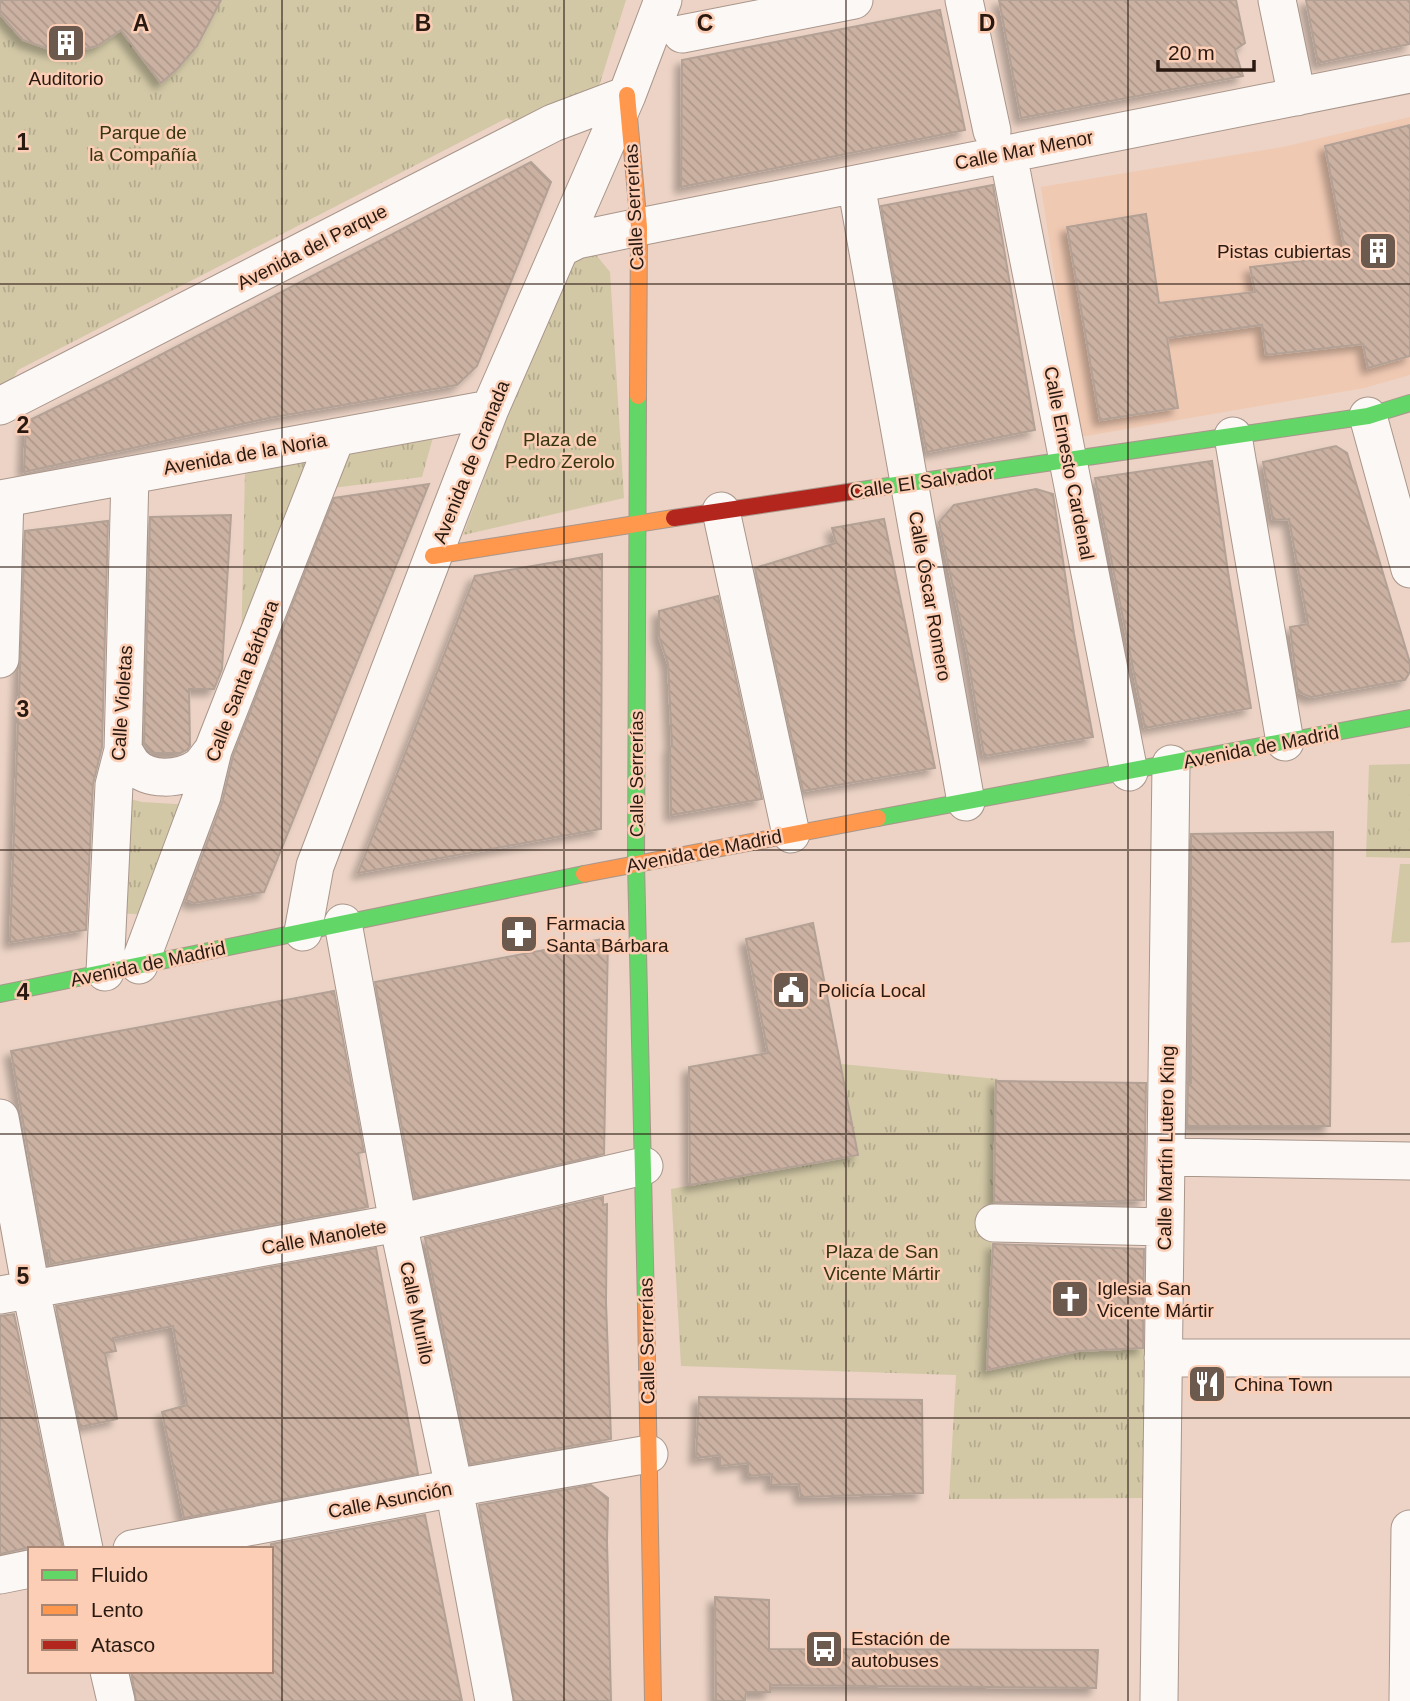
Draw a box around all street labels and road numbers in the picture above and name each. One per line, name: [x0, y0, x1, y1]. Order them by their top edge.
street label: Calle Mar Menor: [953, 126, 1096, 174]
street label: Calle Serrerías: [620, 143, 648, 271]
street label: Avenida del Parque: [234, 200, 390, 294]
street label: Calle Ernesto Cardenal: [1040, 365, 1098, 561]
street label: Avenida de Granada: [429, 377, 513, 547]
street label: Avenida de la Noria: [162, 429, 329, 479]
street label: Calle El Salvador: [848, 461, 996, 503]
street label: Calle Óscar Romero: [905, 509, 955, 683]
street label: Calle Santa Bárbara: [202, 597, 283, 765]
street label: Calle Violetas: [107, 644, 137, 762]
street label: Calle Serrerías: [626, 711, 647, 837]
street label: Avenida de Madrid: [1181, 722, 1341, 772]
street label: Avenida de Madrid: [624, 826, 784, 876]
street label: Avenida de Madrid: [68, 937, 228, 991]
street label: Calle Martín Lutero King: [1154, 1045, 1178, 1251]
street label: Calle Manolete: [260, 1216, 388, 1258]
street label: Calle Murillo: [396, 1260, 438, 1366]
street label: Calle Serrerías: [635, 1277, 659, 1405]
street label: Calle Asunción: [326, 1478, 454, 1522]

